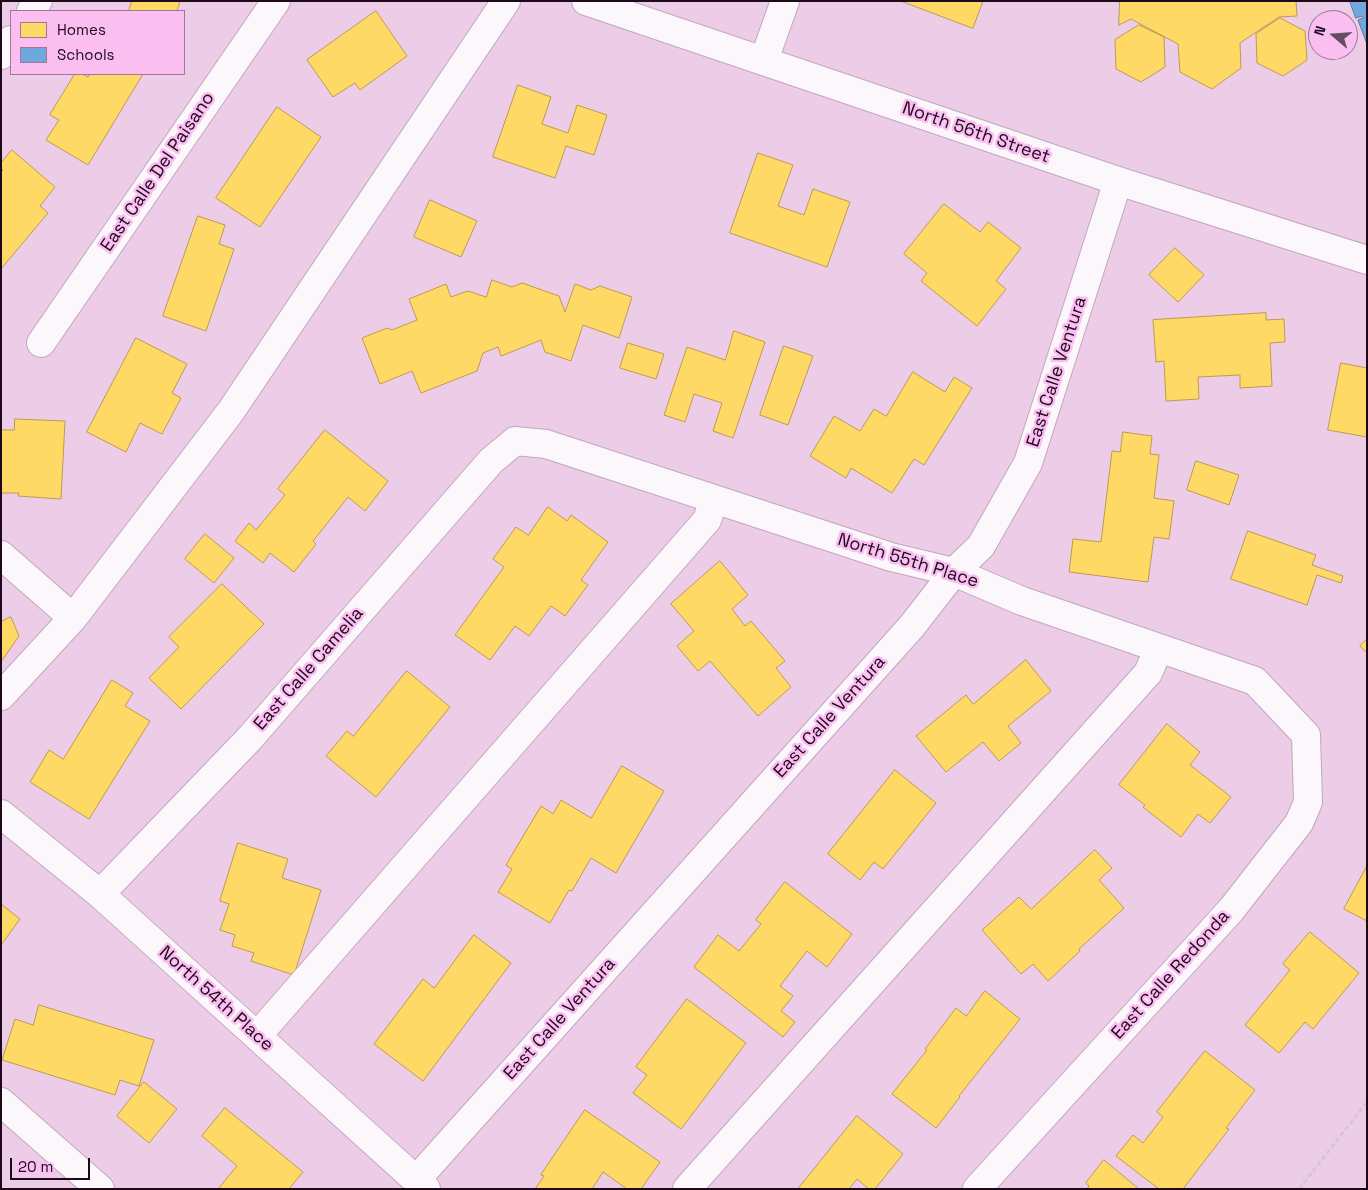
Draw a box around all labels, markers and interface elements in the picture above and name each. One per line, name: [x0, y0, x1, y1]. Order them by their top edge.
legend: [10, 10, 185, 75]
north arrow: [1308, 10, 1358, 60]
text: Homes: [57, 20, 106, 39]
text: N: [1310, 23, 1330, 38]
text: Schools: [57, 45, 114, 64]
street label: East Calle Del Paisano: [97, 88, 219, 256]
street label: North 56th Street: [899, 98, 1053, 168]
street label: East Calle Ventura: [1023, 294, 1091, 450]
street label: North 55th Place: [835, 529, 981, 593]
street label: East Calle Camelia: [250, 603, 368, 735]
street label: East Calle Ventura: [770, 652, 890, 782]
street label: East Calle Redonda: [1107, 906, 1235, 1044]
street label: North 54th Place: [154, 942, 278, 1056]
street label: East Calle Ventura: [500, 954, 620, 1084]
scale bar: [12, 1148, 92, 1180]
text: 20 m: [18, 1157, 53, 1176]

